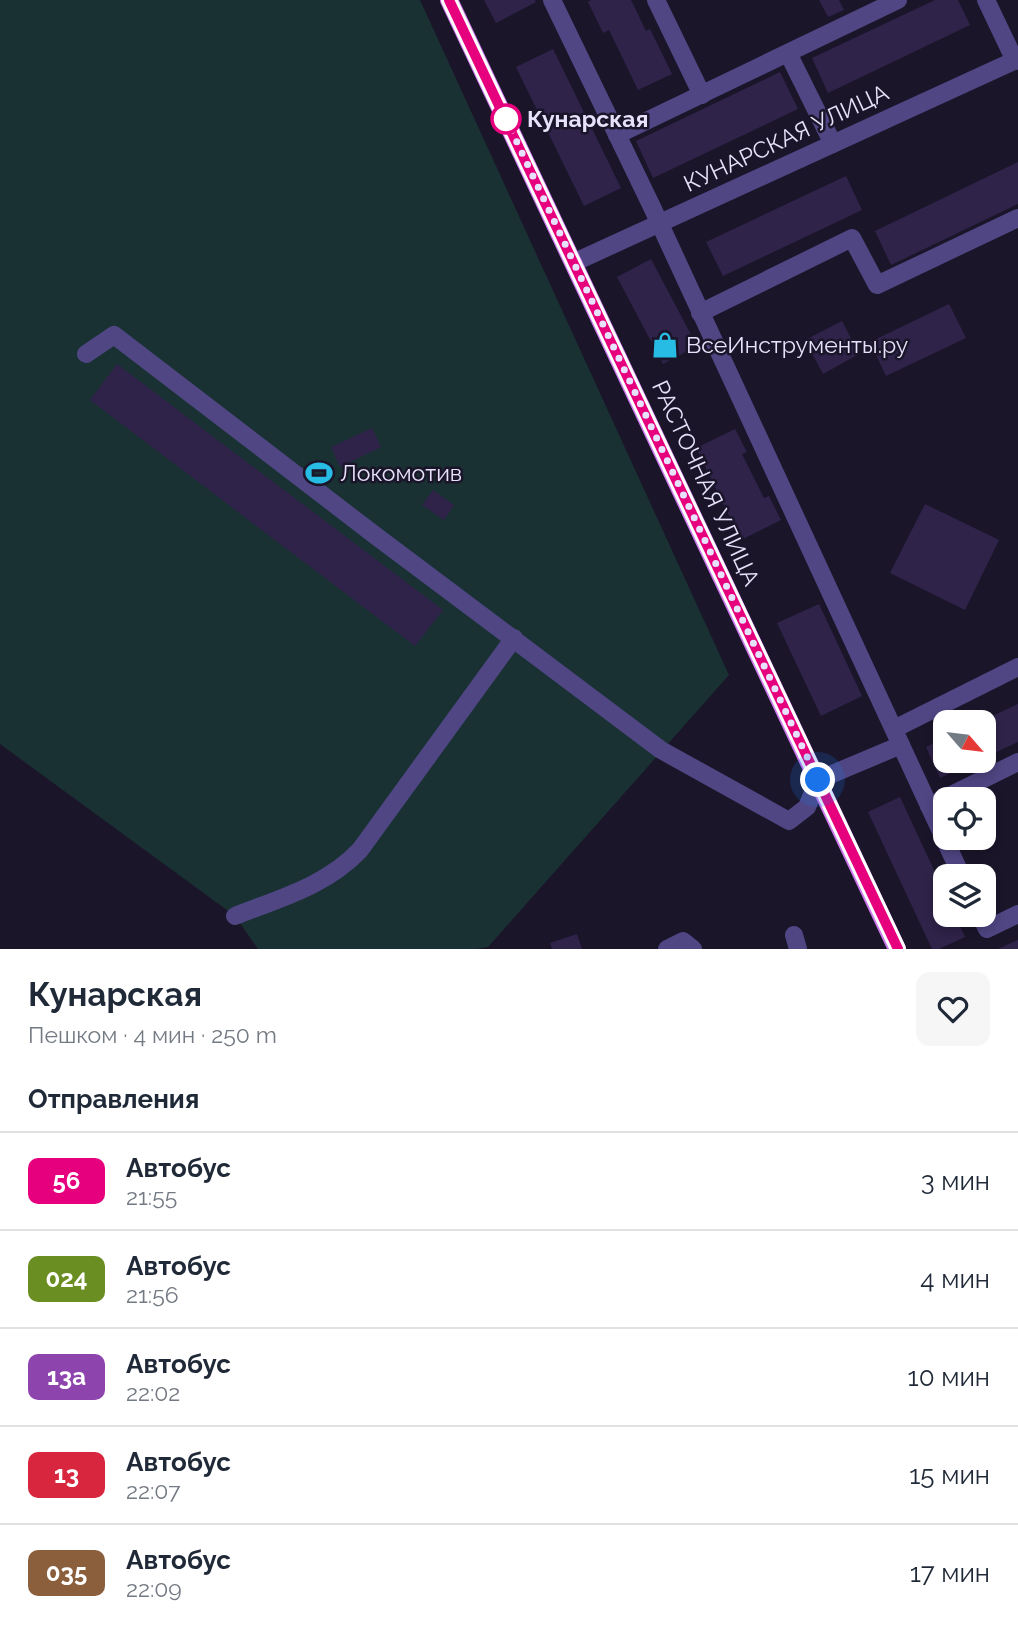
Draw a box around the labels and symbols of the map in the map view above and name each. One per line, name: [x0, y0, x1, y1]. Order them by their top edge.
street label: КУНАРСКАЯ УЛИЦА: [679, 78, 893, 197]
marker: Кунарская: [491, 104, 521, 134]
place label: Кунарская: [527, 105, 648, 132]
shop icon: ВсеИнструменты.ру: [650, 330, 680, 360]
place label: ВсеИнструменты.ру: [686, 331, 908, 358]
street label: РАСТОЧНАЯ УЛИЦА: [647, 376, 766, 590]
sports icon: Локомотив: [304, 458, 334, 488]
place label: Локомотив: [340, 459, 462, 486]
north arrow: [933, 710, 996, 774]
your location: [800, 762, 835, 797]

